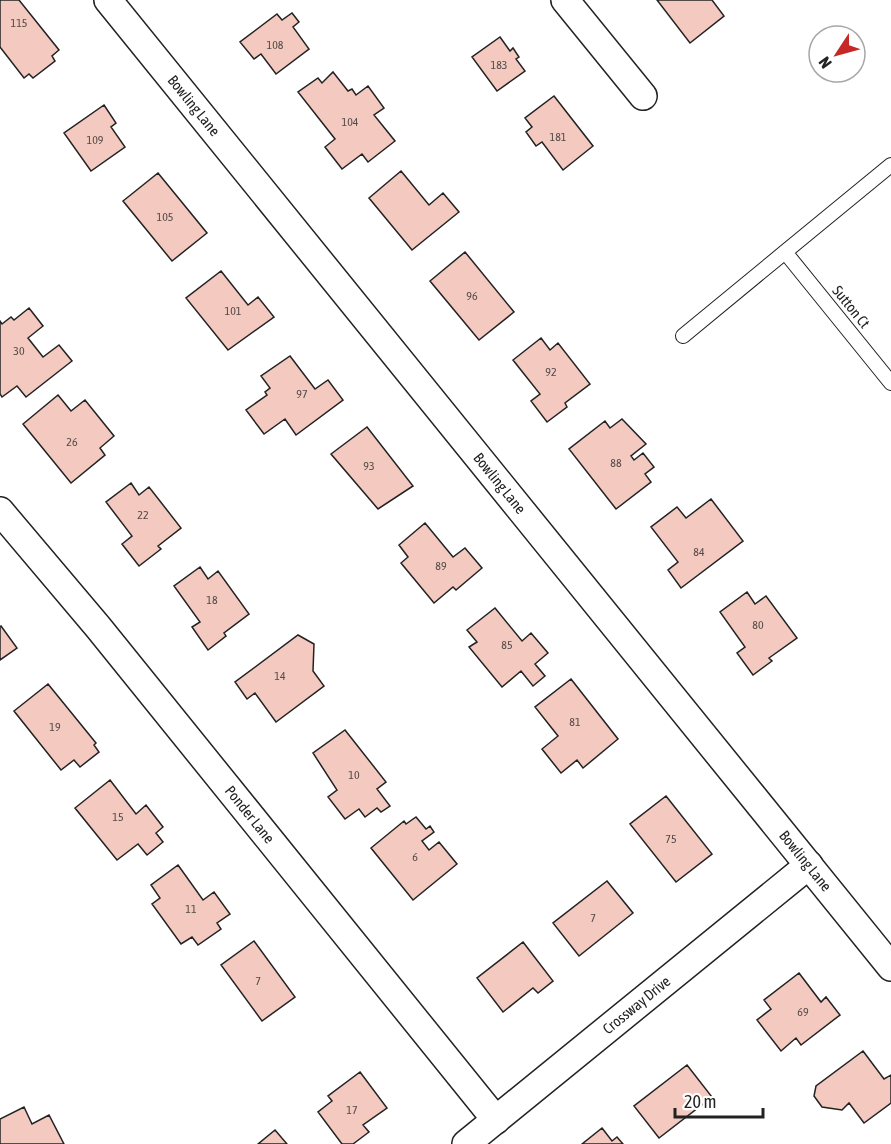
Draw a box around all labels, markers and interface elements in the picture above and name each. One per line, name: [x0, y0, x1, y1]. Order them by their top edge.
house number: 115: [11, 16, 27, 30]
north arrow: [807, 24, 867, 84]
house number: 108: [267, 38, 284, 52]
text: N: [815, 54, 835, 72]
house number: 183: [491, 58, 507, 72]
street label: Bowling Lane: [164, 72, 224, 139]
house number: 104: [342, 115, 359, 129]
house number: 181: [550, 130, 567, 144]
house number: 109: [87, 133, 104, 147]
house number: 105: [157, 210, 173, 224]
street label: Sutton Ct: [829, 282, 874, 331]
house number: 96: [466, 289, 478, 303]
house number: 101: [225, 304, 242, 318]
house number: 30: [13, 344, 25, 358]
house number: 92: [545, 365, 557, 379]
house number: 97: [296, 387, 308, 401]
house number: 26: [66, 435, 78, 449]
street label: Bowling Lane: [470, 449, 530, 517]
house number: 88: [610, 456, 622, 470]
house number: 93: [363, 459, 375, 473]
house number: 22: [137, 508, 149, 522]
house number: 84: [693, 545, 705, 559]
house number: 89: [435, 559, 447, 573]
house number: 18: [206, 593, 218, 607]
house number: 80: [752, 618, 764, 632]
house number: 85: [501, 638, 513, 652]
house number: 14: [274, 669, 286, 683]
house number: 81: [569, 715, 581, 729]
house number: 19: [49, 720, 61, 734]
house number: 10: [348, 768, 360, 782]
street label: Ponder Lane: [222, 782, 278, 847]
house number: 15: [112, 810, 124, 824]
street label: Bowling Lane: [776, 827, 835, 895]
house number: 75: [665, 832, 677, 846]
house number: 6: [412, 850, 418, 864]
house number: 11: [185, 902, 197, 916]
house number: 7: [590, 911, 596, 925]
street label: Crossway Drive: [599, 972, 674, 1037]
house number: 7: [255, 974, 261, 988]
house number: 69: [797, 1005, 809, 1019]
scale bar: [675, 1081, 764, 1119]
text: 20 m: [684, 1091, 716, 1112]
house number: 17: [346, 1103, 358, 1117]

